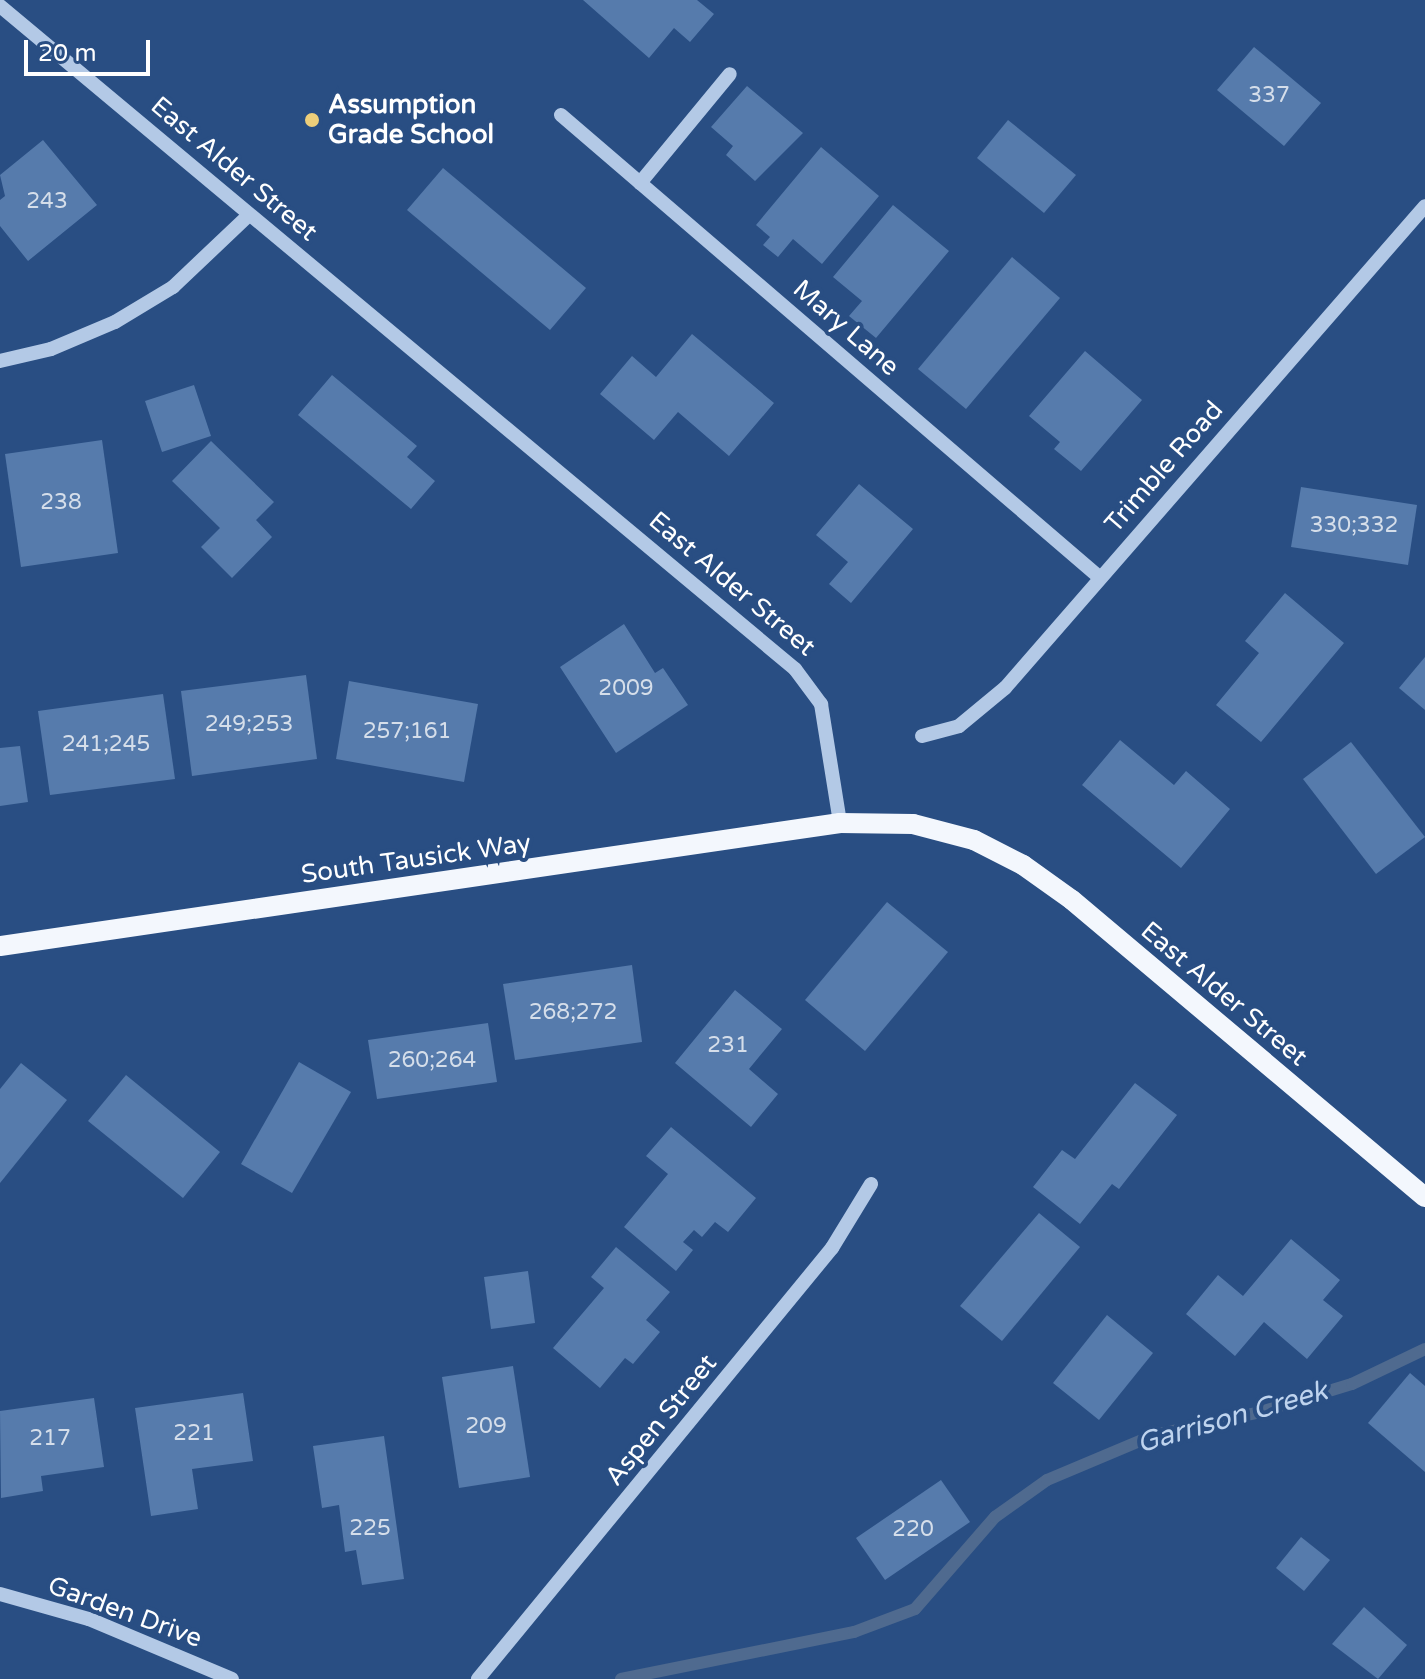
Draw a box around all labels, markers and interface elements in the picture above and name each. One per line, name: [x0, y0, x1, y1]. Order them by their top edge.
scale bar: [28, 24, 154, 74]
text: 20 m: [38, 39, 96, 68]
house number: 337: [1248, 83, 1290, 109]
place label: Assumption Grade School: [328, 89, 494, 150]
street label: East Alder Street: [144, 90, 324, 248]
marker: Assumption Grade School: [303, 111, 321, 129]
house number: 243: [26, 189, 68, 215]
street label: Mary Lane: [787, 273, 905, 383]
street label: Trimble Road: [1098, 395, 1230, 539]
house number: 238: [40, 490, 82, 516]
street label: East Alder Street: [642, 505, 822, 663]
house number: 330;332: [1310, 513, 1398, 539]
house number: 2009: [598, 676, 654, 702]
house number: 249;253: [205, 712, 293, 738]
house number: 257;161: [363, 719, 451, 745]
house number: 241;245: [62, 732, 150, 758]
street label: South Tausick Way: [299, 827, 533, 891]
street label: East Alder Street: [1134, 915, 1314, 1073]
house number: 268;272: [529, 1000, 617, 1026]
house number: 231: [707, 1033, 749, 1059]
house number: 260;264: [388, 1048, 476, 1074]
street label: Aspen Street: [599, 1348, 723, 1492]
water label: Garrison Creek: [1133, 1374, 1331, 1460]
house number: 209: [465, 1414, 507, 1440]
house number: 221: [173, 1421, 215, 1447]
house number: 217: [29, 1426, 71, 1452]
house number: 225: [349, 1516, 391, 1542]
house number: 220: [892, 1517, 934, 1543]
street label: Garden Drive: [44, 1570, 206, 1654]

